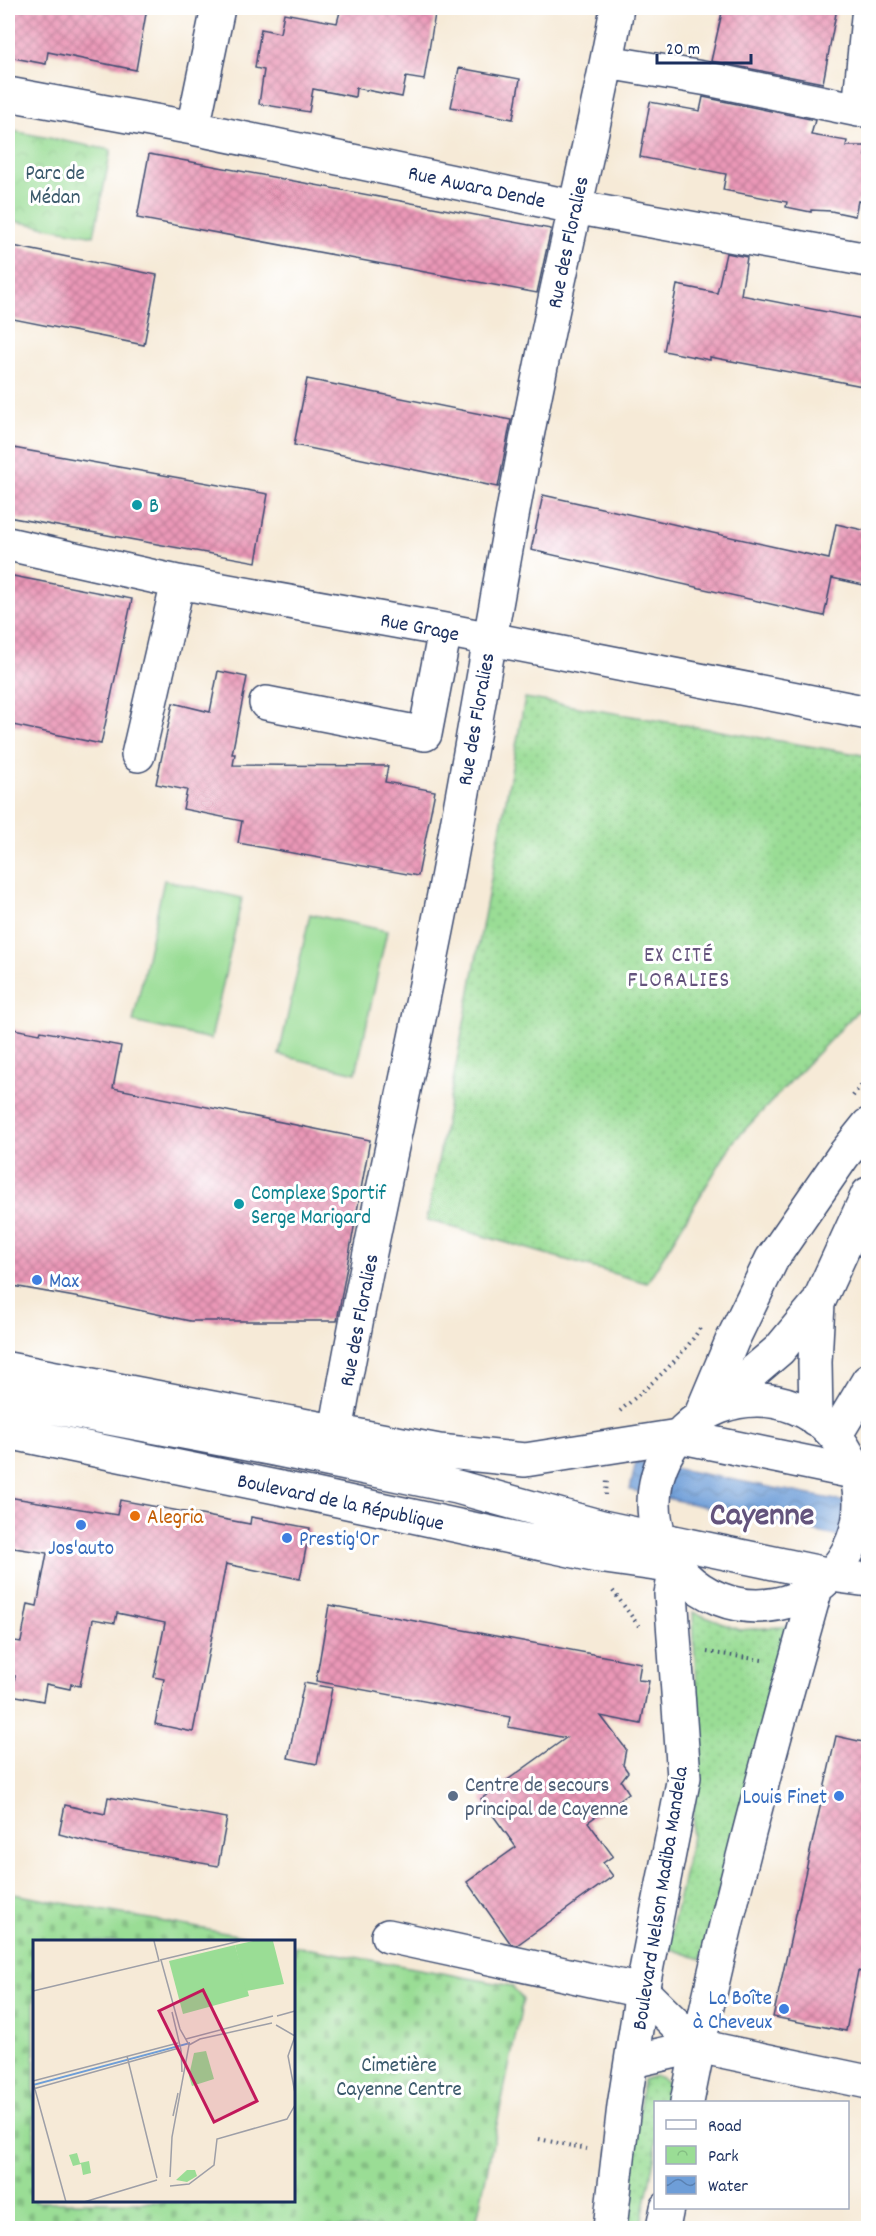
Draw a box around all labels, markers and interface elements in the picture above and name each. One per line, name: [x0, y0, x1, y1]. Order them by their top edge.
scale bar: [657, 27, 752, 65]
text: 20 m: [666, 38, 700, 63]
park label: Parc de Médan: [25, 160, 85, 214]
street label: Rue Awara Dende: [405, 160, 548, 218]
street label: Rue des Floralies: [541, 174, 599, 311]
place label: B: [149, 493, 159, 523]
marker: B: [130, 498, 144, 512]
street label: Rue Grage: [377, 607, 462, 651]
street label: Rue des Floralies: [452, 651, 504, 788]
district label: EX CITÉ FLORALIES: [627, 941, 731, 997]
place label: Complexe Sportif Serge Marigard: [251, 1180, 387, 1234]
marker: Complexe Sportif Serge Marigard: [232, 1197, 246, 1211]
street label: Rue des Floralies: [333, 1252, 388, 1389]
place label: Max: [49, 1268, 79, 1298]
marker: Max: [30, 1273, 44, 1287]
street label: Boulevard de la République: [234, 1467, 447, 1541]
district label: Cayenne: [710, 1494, 814, 1541]
place label: Alegria: [147, 1504, 205, 1534]
marker: Alegria: [128, 1509, 142, 1523]
marker: Jos'auto: [74, 1518, 88, 1532]
place label: Prestig'Or: [299, 1526, 379, 1556]
marker: Prestig'Or: [280, 1531, 294, 1545]
place label: Jos'auto: [48, 1535, 114, 1565]
street label: Boulevard Nelson Madiba Mandela: [626, 1763, 698, 2032]
place label: Centre de secours principal de Cayenne: [465, 1772, 628, 1826]
place label: Louis Finet: [743, 1784, 827, 1814]
marker: Centre de secours principal de Cayenne: [446, 1789, 460, 1803]
marker: Louis Finet: [832, 1789, 846, 1803]
inset map: [33, 1940, 296, 2203]
place label: La Boîte à Cheveux: [693, 1985, 772, 2039]
marker: La Boîte à Cheveux: [777, 2002, 791, 2016]
park label: Cimetière Cayenne Centre: [336, 2052, 462, 2106]
legend: [654, 2101, 849, 2209]
text: Road: [708, 2115, 742, 2140]
text: Park: [708, 2145, 739, 2170]
text: Water: [708, 2175, 748, 2200]

